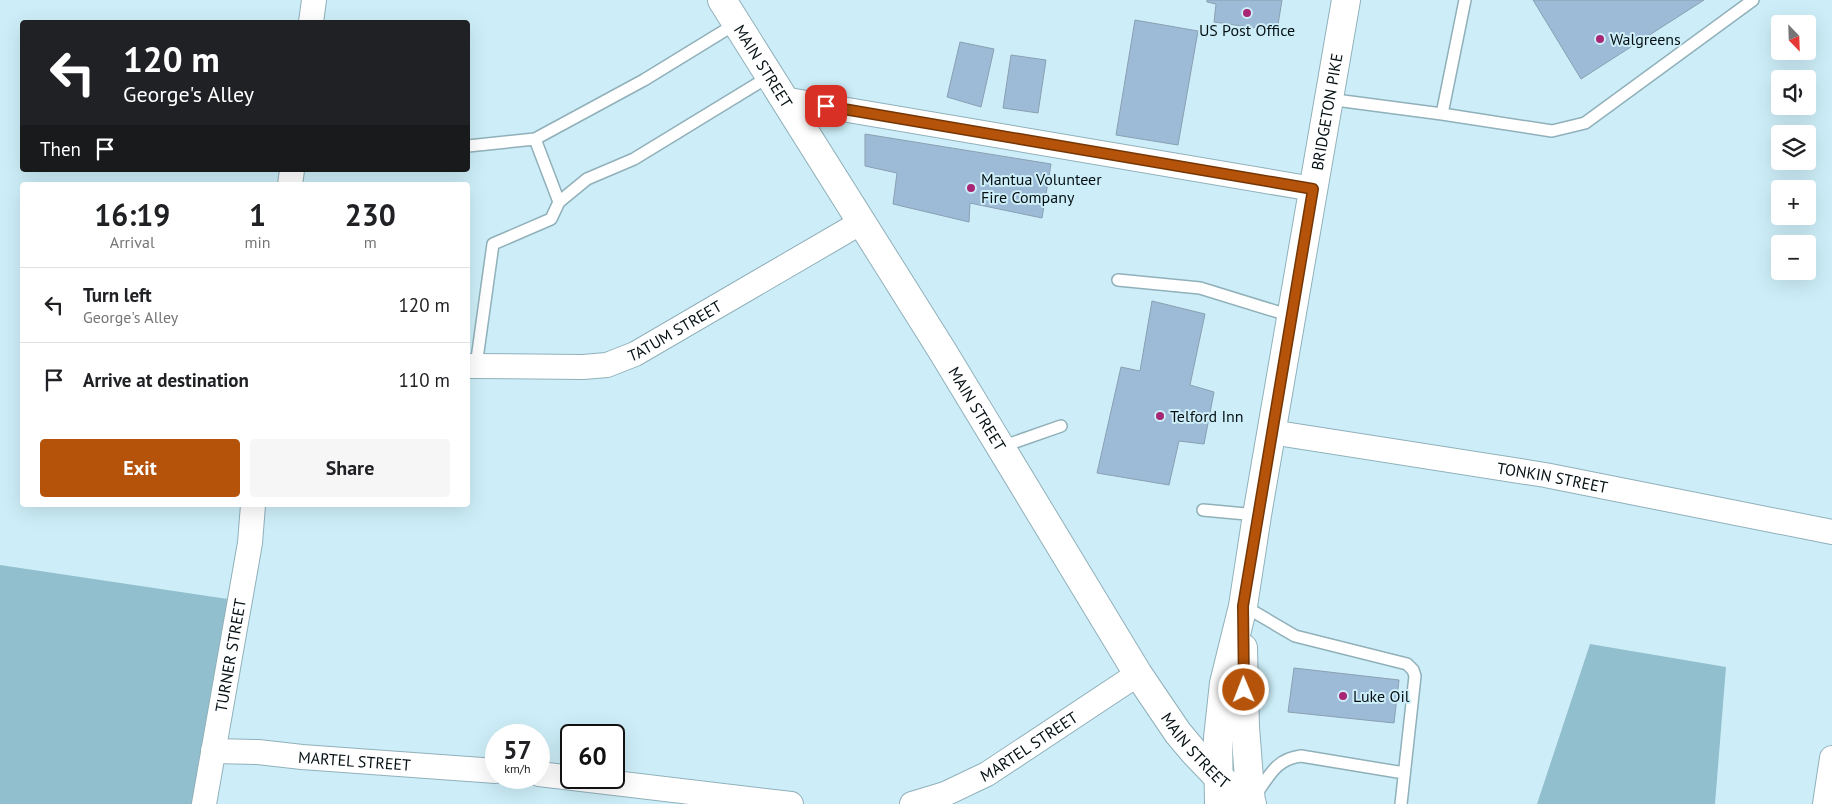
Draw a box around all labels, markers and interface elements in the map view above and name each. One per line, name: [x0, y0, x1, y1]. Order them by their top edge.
marker: US Post Office: [1241, 7, 1253, 19]
north arrow: [1771, 15, 1816, 60]
map controls: [1771, 15, 1816, 280]
place label: US Post Office: [1199, 20, 1295, 40]
street label: MAIN STREET: [730, 21, 797, 112]
place label: Walgreens: [1610, 29, 1681, 49]
marker: Walgreens: [1594, 33, 1606, 45]
text: 120 m: [123, 36, 220, 82]
icon: left: [40, 40, 105, 105]
street label: BRIDGETON PIKE: [1307, 52, 1347, 172]
button: sound: [1771, 70, 1816, 115]
text: George's Alley: [123, 80, 254, 108]
pin: [805, 85, 847, 127]
icon: arrive: [812, 92, 840, 120]
button: layers: [1771, 125, 1816, 170]
icon: arrive: [91, 135, 119, 163]
text: Then: [40, 137, 81, 161]
place label: Mantua Volunteer Fire Company: [981, 169, 1102, 207]
button: +: [1771, 180, 1816, 225]
marker: Mantua Volunteer Fire Company: [965, 182, 977, 194]
text: 16:19: [94, 195, 170, 234]
text: 1: [249, 195, 266, 234]
text: 230: [345, 195, 396, 234]
text: Arrival: [110, 232, 155, 252]
text: min: [245, 232, 271, 252]
text: m: [364, 232, 377, 252]
button: −: [1771, 235, 1816, 280]
text: Turn left: [83, 283, 152, 307]
icon: left: [40, 291, 68, 319]
text: 120 m: [398, 293, 450, 317]
street label: TATUM STREET: [625, 296, 725, 366]
text: George's Alley: [83, 307, 178, 327]
street label: MAIN STREET: [944, 363, 1011, 455]
icon: arrive: [40, 366, 68, 394]
text: Arrive at destination: [83, 368, 249, 392]
text: 110 m: [398, 368, 450, 392]
place label: Telford Inn: [1170, 406, 1244, 426]
marker: Telford Inn: [1154, 410, 1166, 422]
button: Exit: [40, 439, 240, 497]
button: Share: [250, 439, 450, 497]
street label: TONKIN STREET: [1496, 458, 1610, 497]
street label: TURNER STREET: [210, 597, 250, 714]
position arrow: [1217, 663, 1269, 715]
place label: Luke Oil: [1353, 686, 1410, 706]
marker: Luke Oil: [1337, 690, 1349, 702]
street label: MARTEL STREET: [977, 707, 1081, 786]
street label: MAIN STREET: [1157, 709, 1234, 793]
speed limit sign: 60: [560, 724, 625, 789]
text: 57: [503, 734, 532, 766]
street label: MARTEL STREET: [298, 747, 412, 775]
text: km/h: [504, 761, 531, 776]

